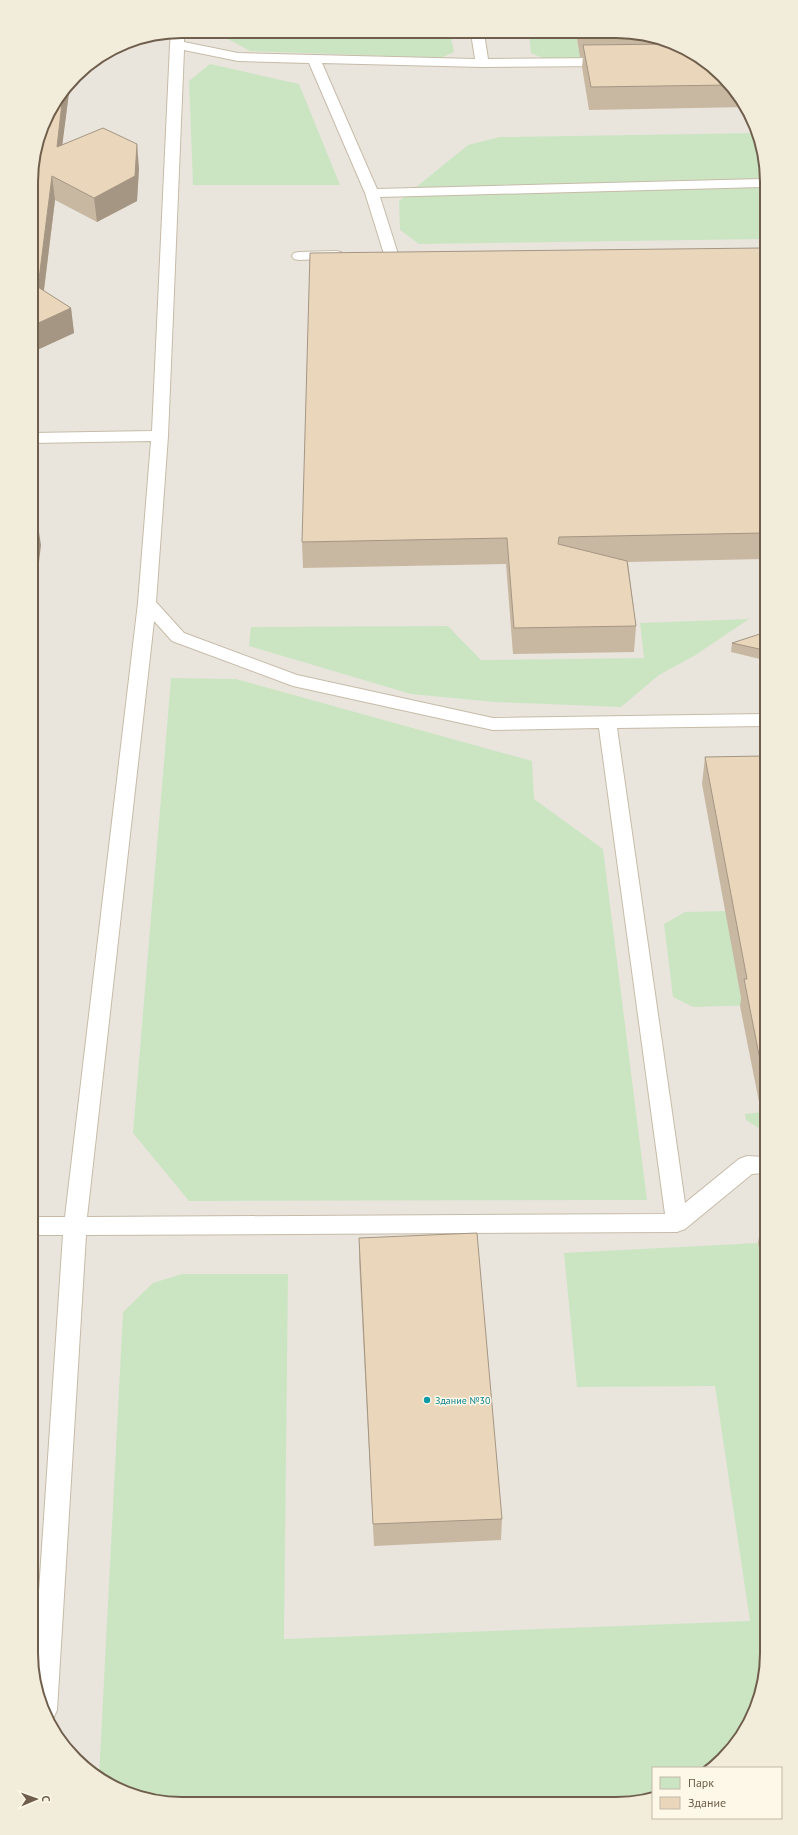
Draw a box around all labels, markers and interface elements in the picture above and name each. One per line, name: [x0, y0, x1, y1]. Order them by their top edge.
place label: Здание №30: [435, 1394, 491, 1407]
marker: Здание №30: [422, 1395, 432, 1405]
legend: [652, 1767, 782, 1819]
text: Парк: [688, 1775, 714, 1790]
north arrow: [16, 1779, 56, 1819]
text: С: [39, 1795, 53, 1802]
text: Здание: [688, 1795, 726, 1810]

